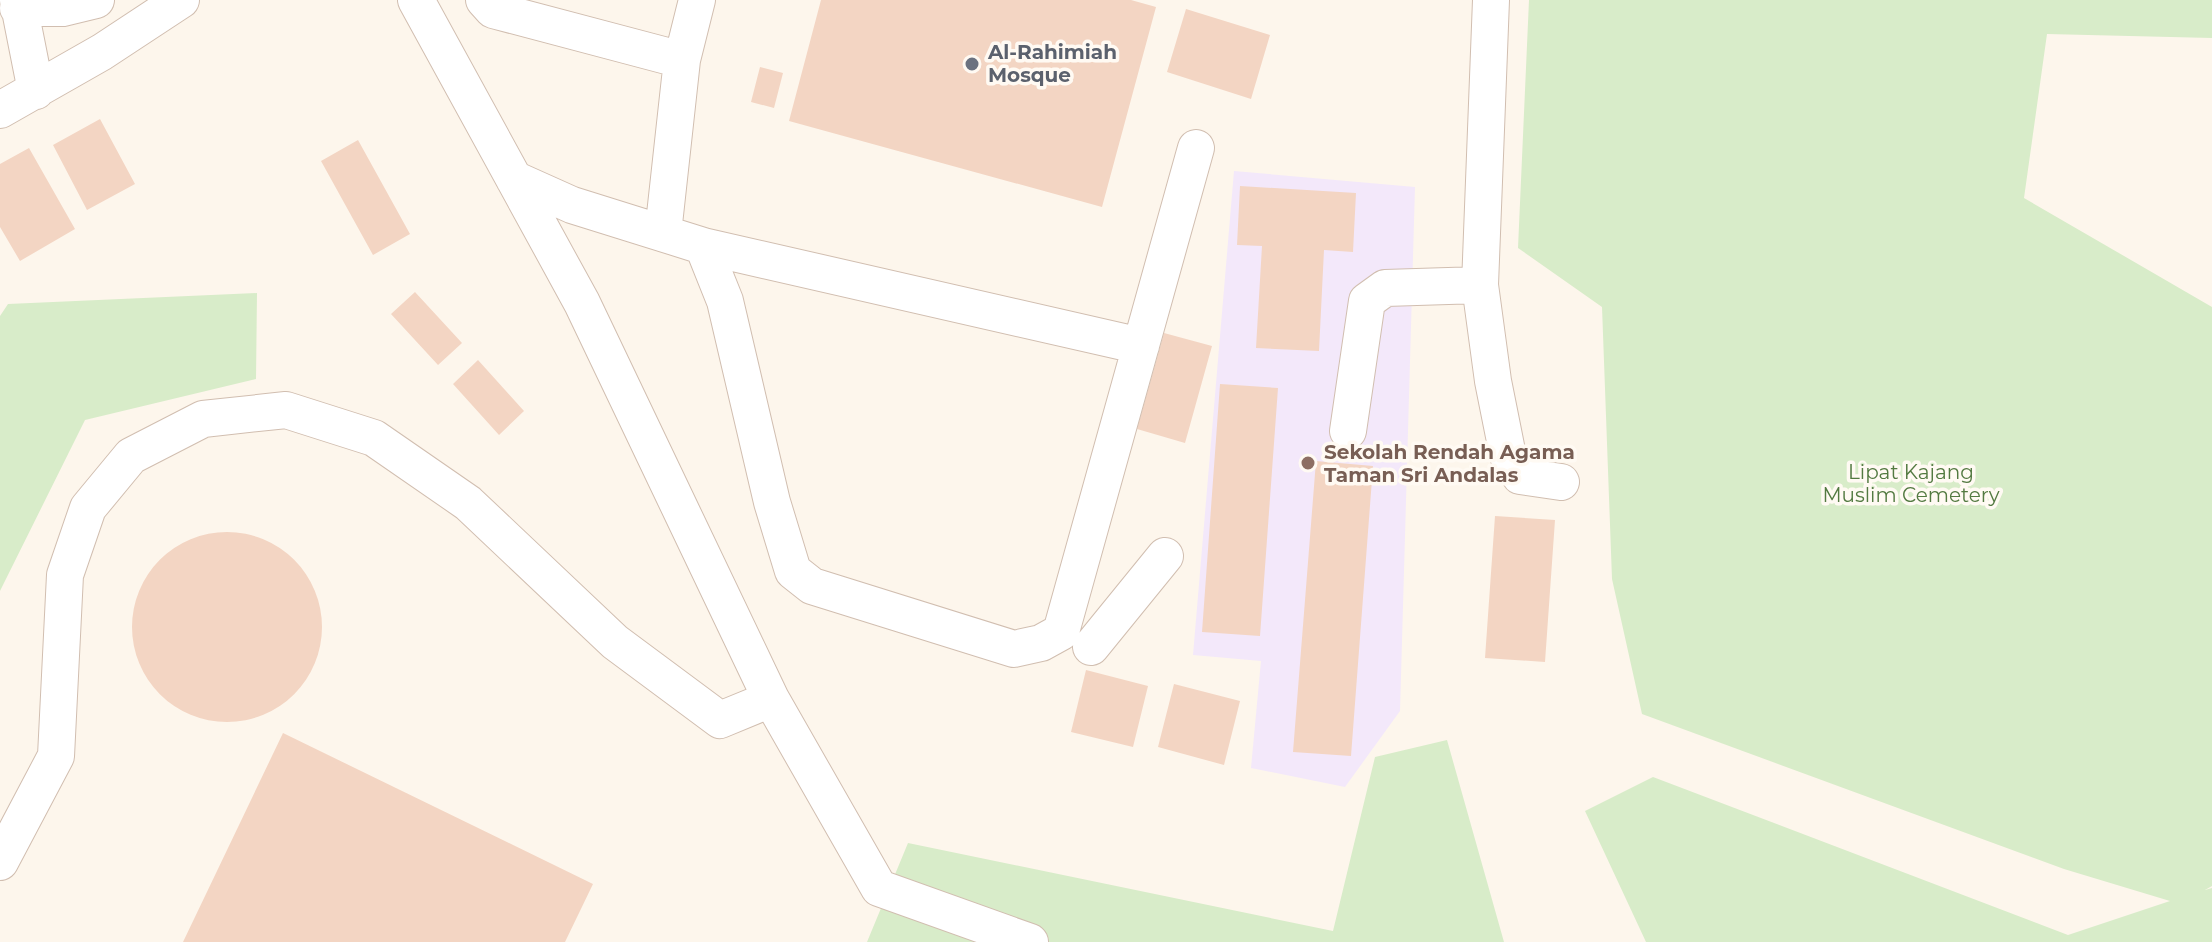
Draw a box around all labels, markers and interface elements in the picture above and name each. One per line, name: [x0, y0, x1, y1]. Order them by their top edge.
place label: Al-Rahimiah Mosque: [987, 40, 1117, 87]
marker: Al-Rahimiah Mosque: [963, 55, 981, 73]
place label: Sekolah Rendah Agama Taman Sri Andalas: [1324, 440, 1575, 487]
marker: Sekolah Rendah Agama Taman Sri Andalas: [1299, 454, 1317, 472]
park label: Lipat Kajang Muslim Cemetery: [1822, 460, 2000, 507]

